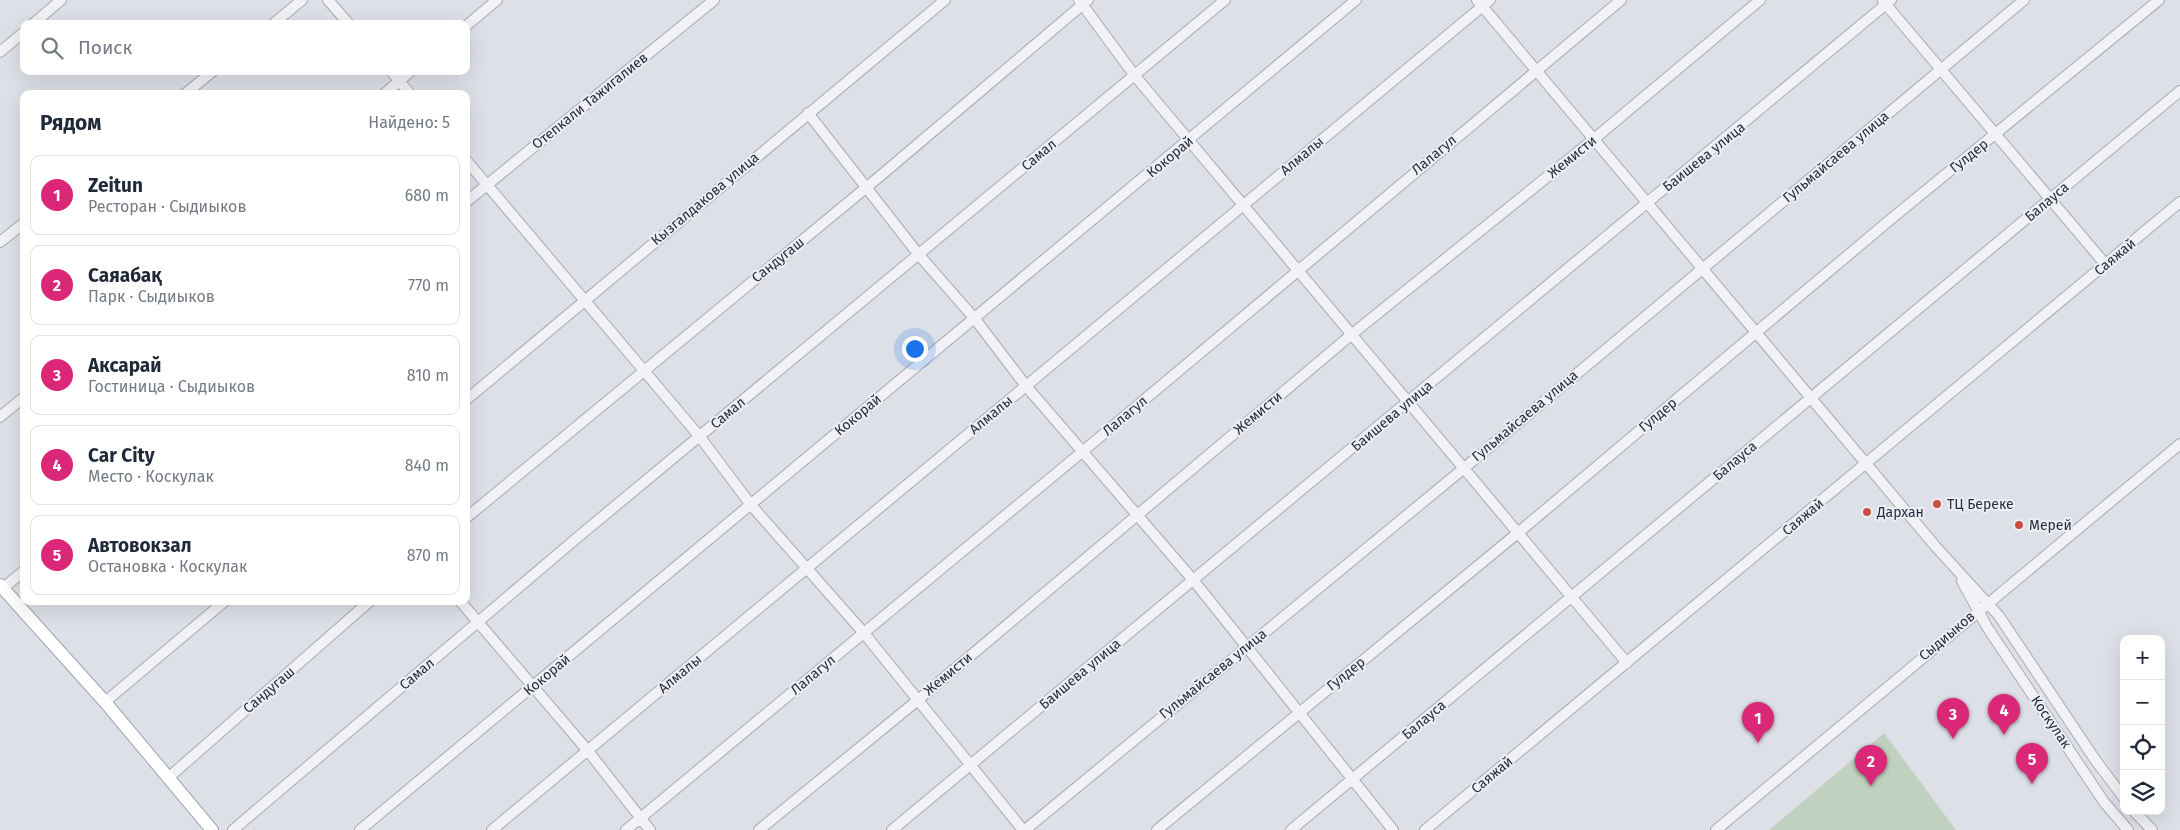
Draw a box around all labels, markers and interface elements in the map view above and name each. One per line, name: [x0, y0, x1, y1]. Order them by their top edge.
search box: [20, 20, 470, 75]
icon: search: [38, 34, 66, 62]
text: Поиск: [78, 36, 132, 59]
street label: Отепкали Тажигалиев: [529, 49, 651, 153]
street label: Гульмайсаева улица: [1779, 108, 1893, 206]
text: Рядом: [40, 110, 101, 136]
text: Найдено: 5: [368, 113, 450, 132]
street label: Баишева улица: [1659, 119, 1749, 195]
street label: Лалагул: [1408, 131, 1460, 179]
street label: Жемисти: [1544, 132, 1600, 182]
street label: Кокорай: [1143, 133, 1197, 181]
street label: Алмалы: [1277, 133, 1327, 179]
street label: Гулдер: [1946, 135, 1992, 177]
street label: Самал: [1018, 136, 1060, 174]
street label: Кызгалдакова улица: [648, 149, 762, 249]
text: Zeitun: [88, 174, 143, 197]
street label: Балауса: [2022, 179, 2072, 225]
text: 1: [53, 186, 61, 205]
text: 680 m: [405, 186, 449, 205]
text: Ресторан · Сыдиыков: [88, 197, 246, 216]
street label: Сандугаш: [748, 234, 808, 286]
street label: Саяжай: [2091, 235, 2139, 279]
text: Саяабақ: [88, 264, 162, 287]
text: 2: [53, 276, 61, 295]
text: 770 m: [408, 276, 449, 295]
text: Парк · Сыдиыков: [88, 287, 215, 306]
your location: [902, 336, 928, 362]
text: Аксарай: [88, 354, 162, 377]
text: 3: [53, 366, 61, 385]
text: 810 m: [407, 366, 449, 385]
street label: Гульмайсаева улица: [1468, 367, 1582, 465]
text: Гостиница · Сыдиыков: [88, 377, 255, 396]
street label: Баишева улица: [1348, 377, 1436, 455]
street label: Жемисти: [1230, 388, 1286, 438]
street label: Кокорай: [831, 391, 885, 439]
street label: Алмалы: [966, 392, 1016, 438]
street label: Лалагул: [1099, 392, 1151, 440]
street label: Самал: [707, 394, 749, 432]
street label: Гулдер: [1635, 394, 1681, 436]
street label: Балауса: [1710, 438, 1760, 484]
text: Car City: [88, 444, 155, 467]
text: 4: [52, 456, 62, 475]
text: 840 m: [405, 456, 449, 475]
text: Место · Коскулак: [88, 467, 214, 486]
street label: Саяжай: [1779, 495, 1827, 539]
place label: ТЦ Береке: [1947, 496, 2014, 513]
marker: ТЦ Береке: [1931, 498, 1943, 510]
place label: Дархан: [1876, 504, 1924, 521]
marker: Дархан: [1861, 506, 1873, 518]
place label: Мерей: [2029, 517, 2072, 534]
marker: Мерей: [2013, 519, 2025, 531]
text: Автовокзал: [88, 534, 191, 557]
text: 5: [53, 546, 61, 565]
text: 870 m: [407, 546, 449, 565]
text: Остановка · Коскулак: [88, 557, 247, 576]
street label: Сыдиыков: [1916, 608, 1978, 664]
street label: Гульмайсаева улица: [1156, 625, 1270, 723]
street label: Баишева улица: [1036, 635, 1124, 713]
map controls: [2120, 635, 2165, 815]
button: +: [2120, 635, 2165, 680]
street label: Жемисти: [920, 649, 976, 699]
street label: Кокорай: [520, 651, 574, 699]
street label: Алмалы: [655, 651, 705, 697]
street label: Лалагул: [787, 651, 839, 699]
street label: Гулдер: [1323, 653, 1369, 695]
street label: Самал: [396, 655, 438, 693]
street label: Сандугаш: [240, 663, 298, 717]
button: −: [2120, 680, 2165, 725]
street label: Коскулак: [2027, 692, 2075, 752]
pin: 4: [1988, 694, 2020, 735]
street label: Балауса: [1399, 697, 1449, 743]
pin: 3: [1937, 698, 1969, 739]
pin: 1: [1742, 702, 1774, 743]
button: locate: [2120, 725, 2165, 770]
pin: 5: [2016, 743, 2048, 784]
pin: 2: [1855, 745, 1887, 786]
street label: Саяжай: [1468, 753, 1516, 797]
button: layers: [2120, 770, 2165, 815]

